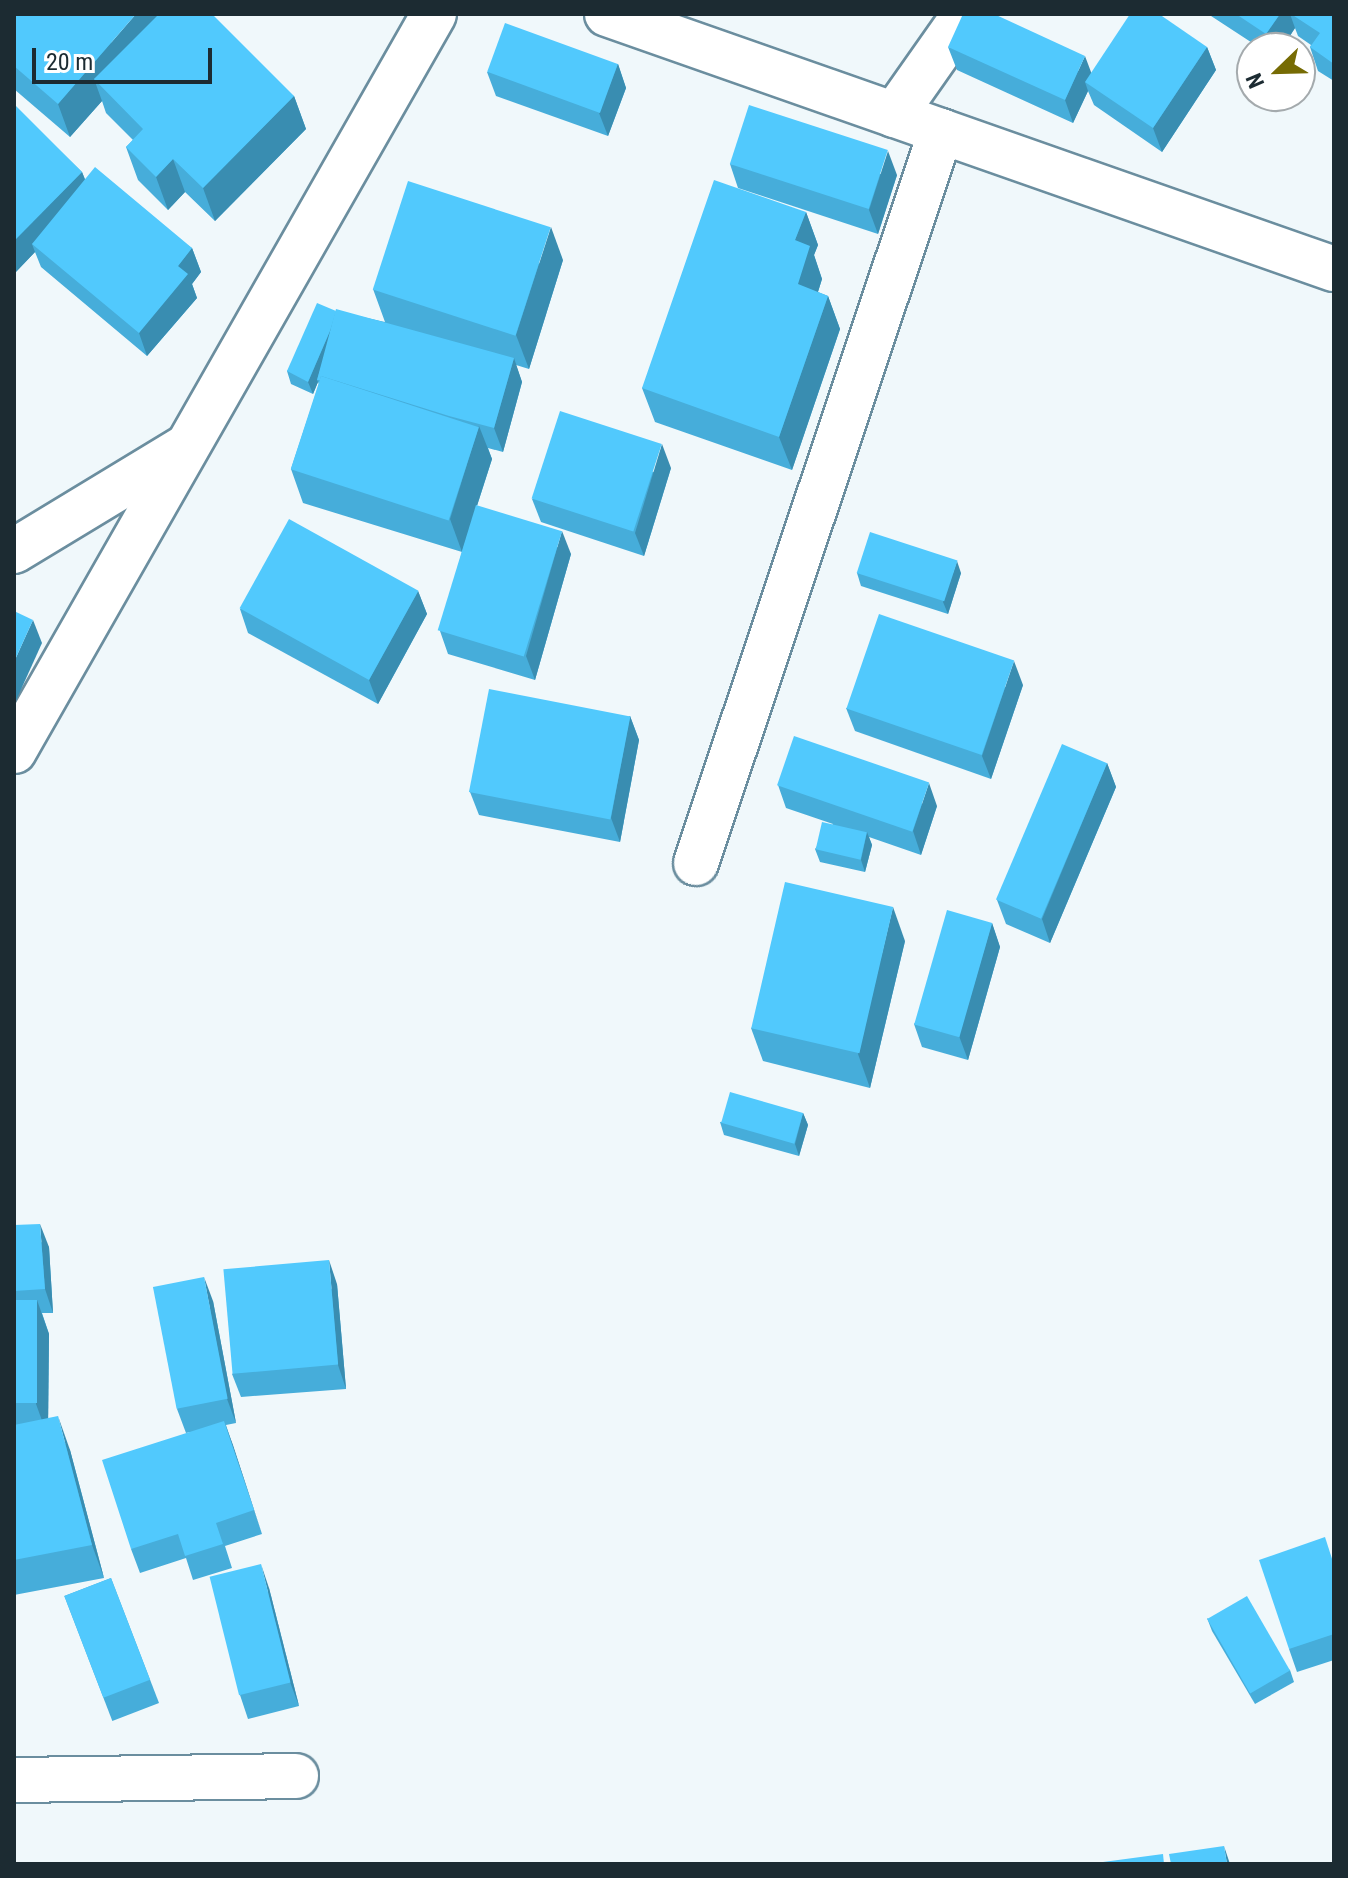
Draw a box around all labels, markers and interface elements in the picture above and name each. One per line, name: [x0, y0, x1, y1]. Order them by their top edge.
scale bar: [36, 32, 216, 82]
north arrow: [1236, 32, 1316, 112]
text: 20 m: [46, 48, 93, 76]
text: N: [1241, 70, 1269, 92]

